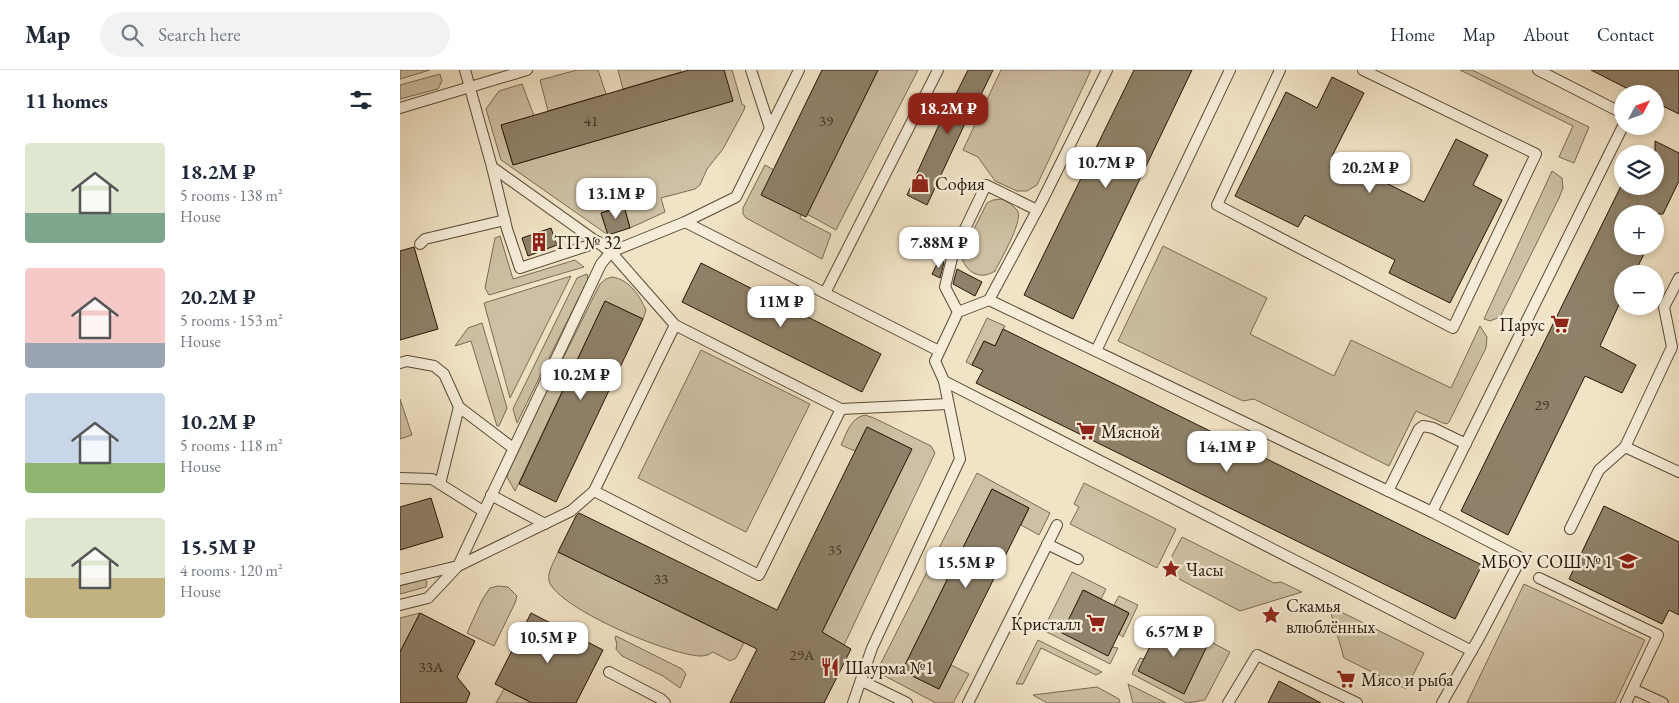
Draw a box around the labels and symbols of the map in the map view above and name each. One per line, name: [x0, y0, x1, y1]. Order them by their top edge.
north arrow: [1614, 85, 1664, 135]
pin: 18.2M ₽: [902, 92, 994, 135]
house number: 41: [584, 111, 598, 130]
house number: 39: [819, 111, 833, 130]
pin: 10.7M ₽: [1060, 146, 1152, 189]
pin: 20.2M ₽: [1324, 152, 1416, 194]
shop icon: София: [909, 172, 931, 194]
place label: София: [935, 172, 985, 195]
pin: 13.1M ₽: [570, 178, 662, 220]
pin: 7.88M ₽: [893, 226, 985, 269]
building icon: ТП № 32: [528, 231, 550, 253]
place label: ТП № 32: [554, 231, 621, 254]
pin: 11M ₽: [746, 286, 816, 328]
place label: Парус: [1499, 313, 1545, 336]
supermarket icon: Парус: [1549, 313, 1571, 335]
pin: 10.2M ₽: [535, 358, 627, 401]
house number: 29: [1535, 395, 1549, 414]
supermarket icon: Мясной: [1075, 420, 1097, 442]
place label: Мясной: [1101, 420, 1161, 443]
pin: 14.1M ₽: [1181, 430, 1273, 473]
house number: 35: [828, 540, 842, 559]
pin: 15.5M ₽: [920, 546, 1012, 589]
place label: МБОУ СОШ № 1: [1481, 550, 1613, 573]
school or university icon: МБОУ СОШ № 1: [1617, 550, 1639, 572]
place icon: Часы: [1160, 558, 1182, 580]
place label: Часы: [1186, 558, 1223, 581]
house number: 33: [654, 569, 668, 588]
place label: Скамья влюблённых: [1286, 594, 1375, 638]
place icon: Скамья влюблённых: [1260, 604, 1282, 626]
place label: Кристалл: [1011, 612, 1081, 635]
supermarket icon: Кристалл: [1085, 612, 1107, 634]
pin: 6.57M ₽: [1128, 616, 1220, 658]
pin: 10.5M ₽: [502, 622, 594, 664]
house number: 29А: [790, 645, 815, 664]
restaurant icon: Шаурма №1: [819, 656, 841, 678]
place label: Шаурма №1: [845, 656, 934, 679]
house number: 33А: [419, 657, 444, 676]
supermarket icon: Мясо и рыба: [1335, 668, 1357, 690]
place label: Мясо и рыба: [1361, 668, 1454, 691]

